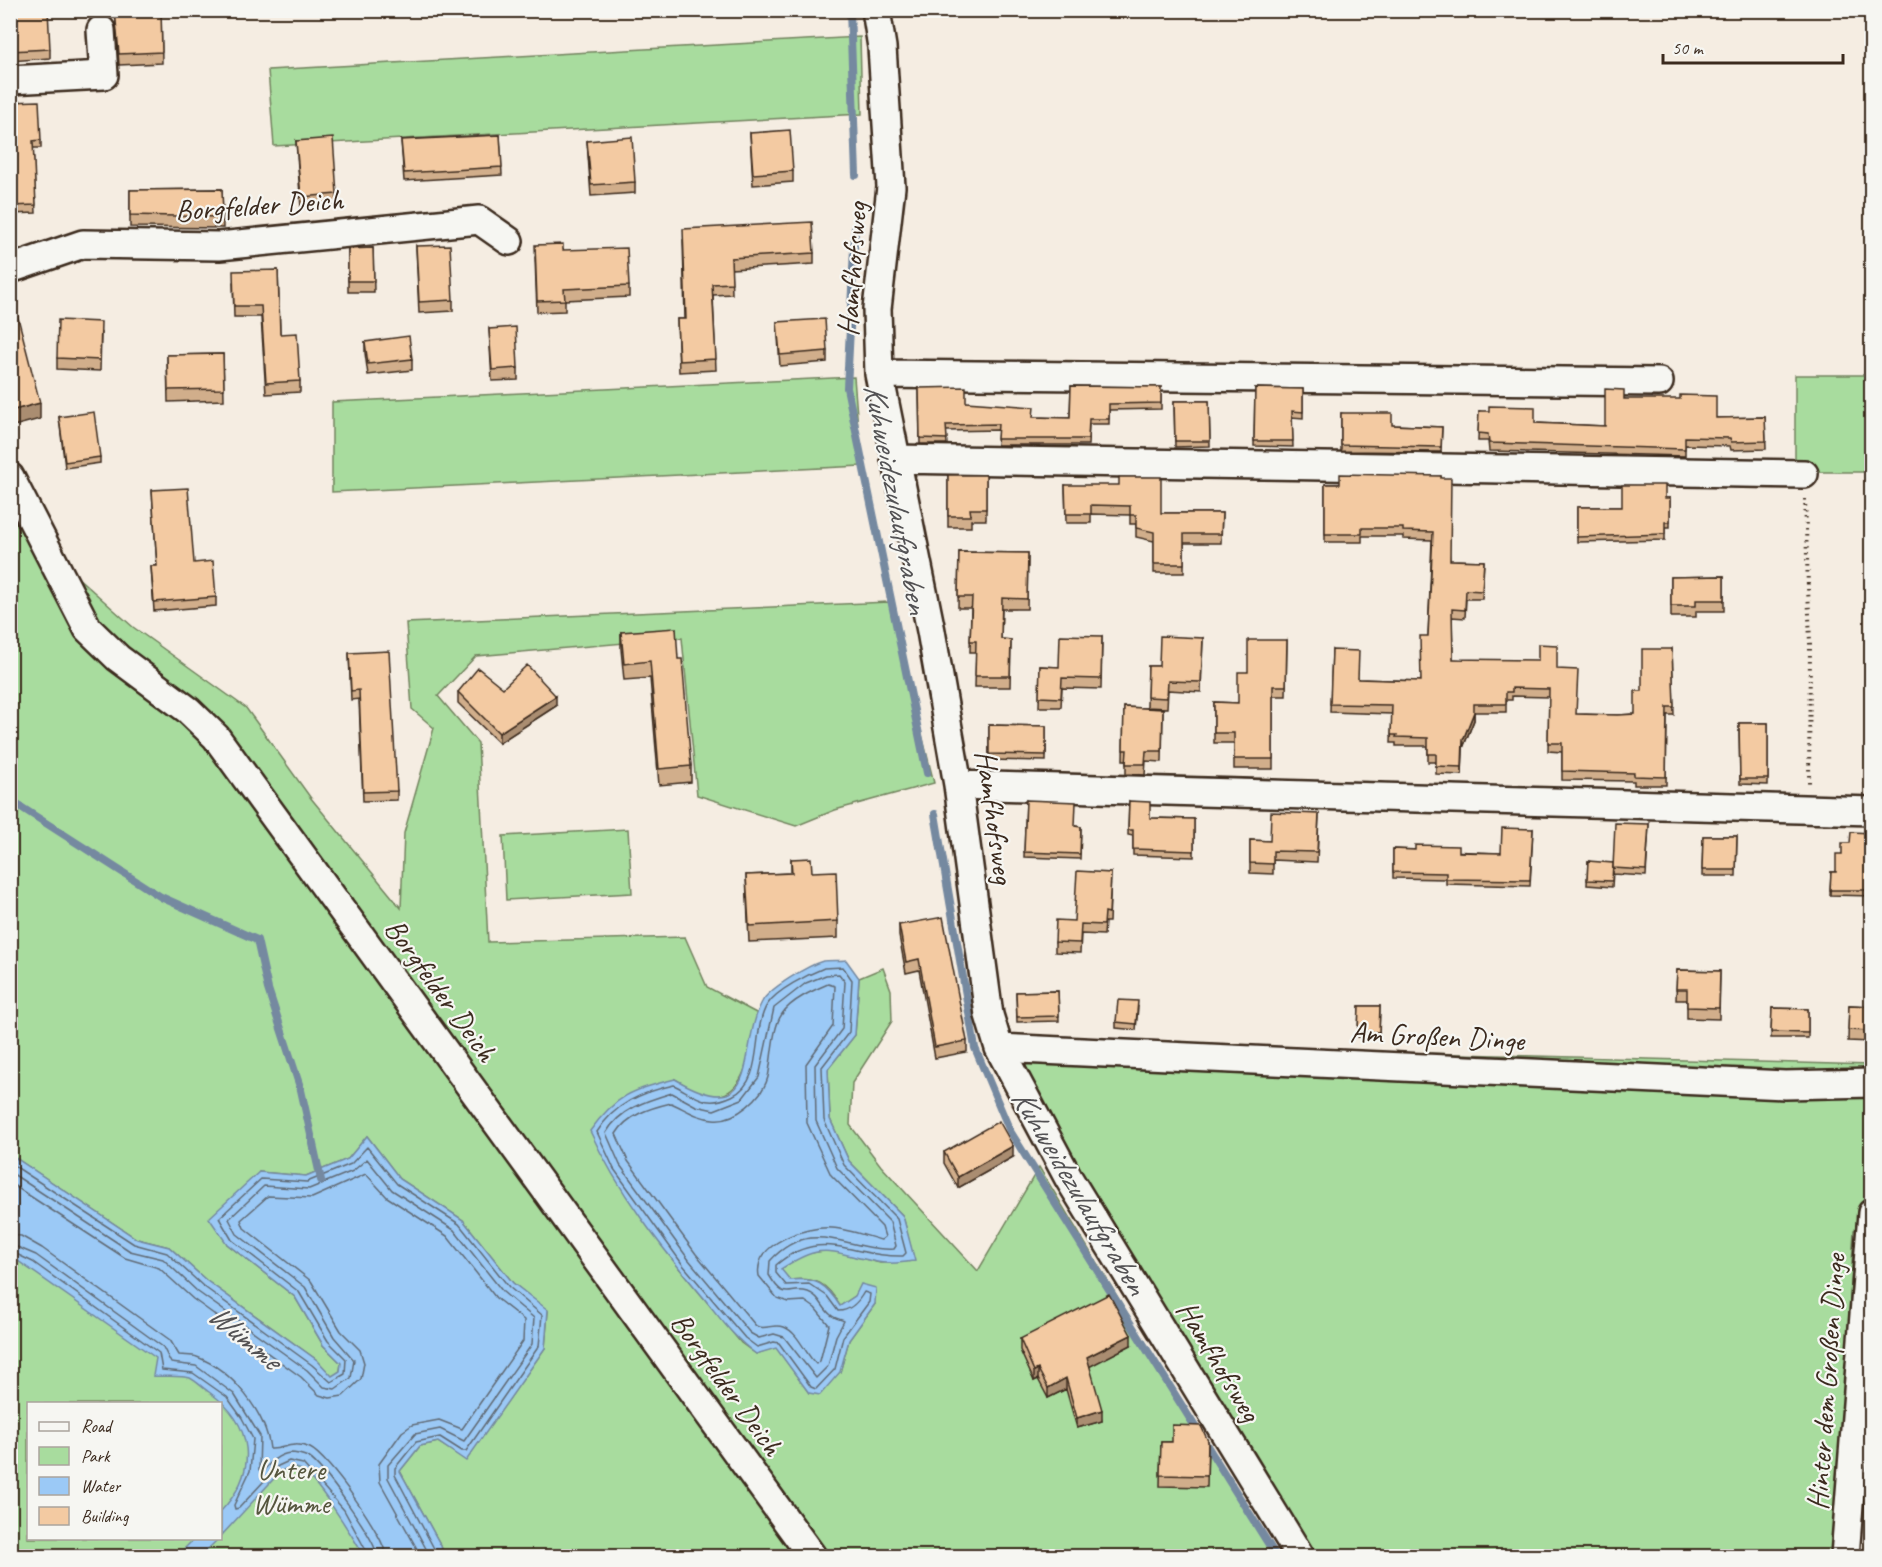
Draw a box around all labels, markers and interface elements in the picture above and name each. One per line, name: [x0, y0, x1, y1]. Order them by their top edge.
scale bar: [1663, 27, 1843, 65]
text: 50 m: [1672, 37, 1705, 59]
street label: Borgfelder Deich: [174, 180, 346, 230]
street label: Hamfhofsweg: [828, 199, 876, 337]
water label: Kuhweidezulaufgraben: [854, 380, 939, 619]
street label: Hamfhofsweg: [967, 748, 1023, 888]
street label: Borgfelder Deich: [376, 911, 507, 1070]
street label: Am Großen Dinge: [1349, 1012, 1527, 1060]
water label: Kuhweidezulaufgraben: [1002, 1081, 1158, 1304]
street label: Hinter dem Großen Dinge: [1798, 1250, 1854, 1511]
water label: Wümme: [200, 1294, 293, 1382]
street label: Hamfhofsweg: [1168, 1294, 1271, 1430]
street label: Borgfelder Deich: [662, 1305, 793, 1464]
legend: [27, 1402, 222, 1540]
text: Road: [81, 1415, 114, 1437]
text: Park: [81, 1445, 111, 1467]
park label: Untere Wümme: [252, 1450, 332, 1522]
text: Water: [81, 1475, 122, 1497]
text: Building: [81, 1505, 130, 1527]

